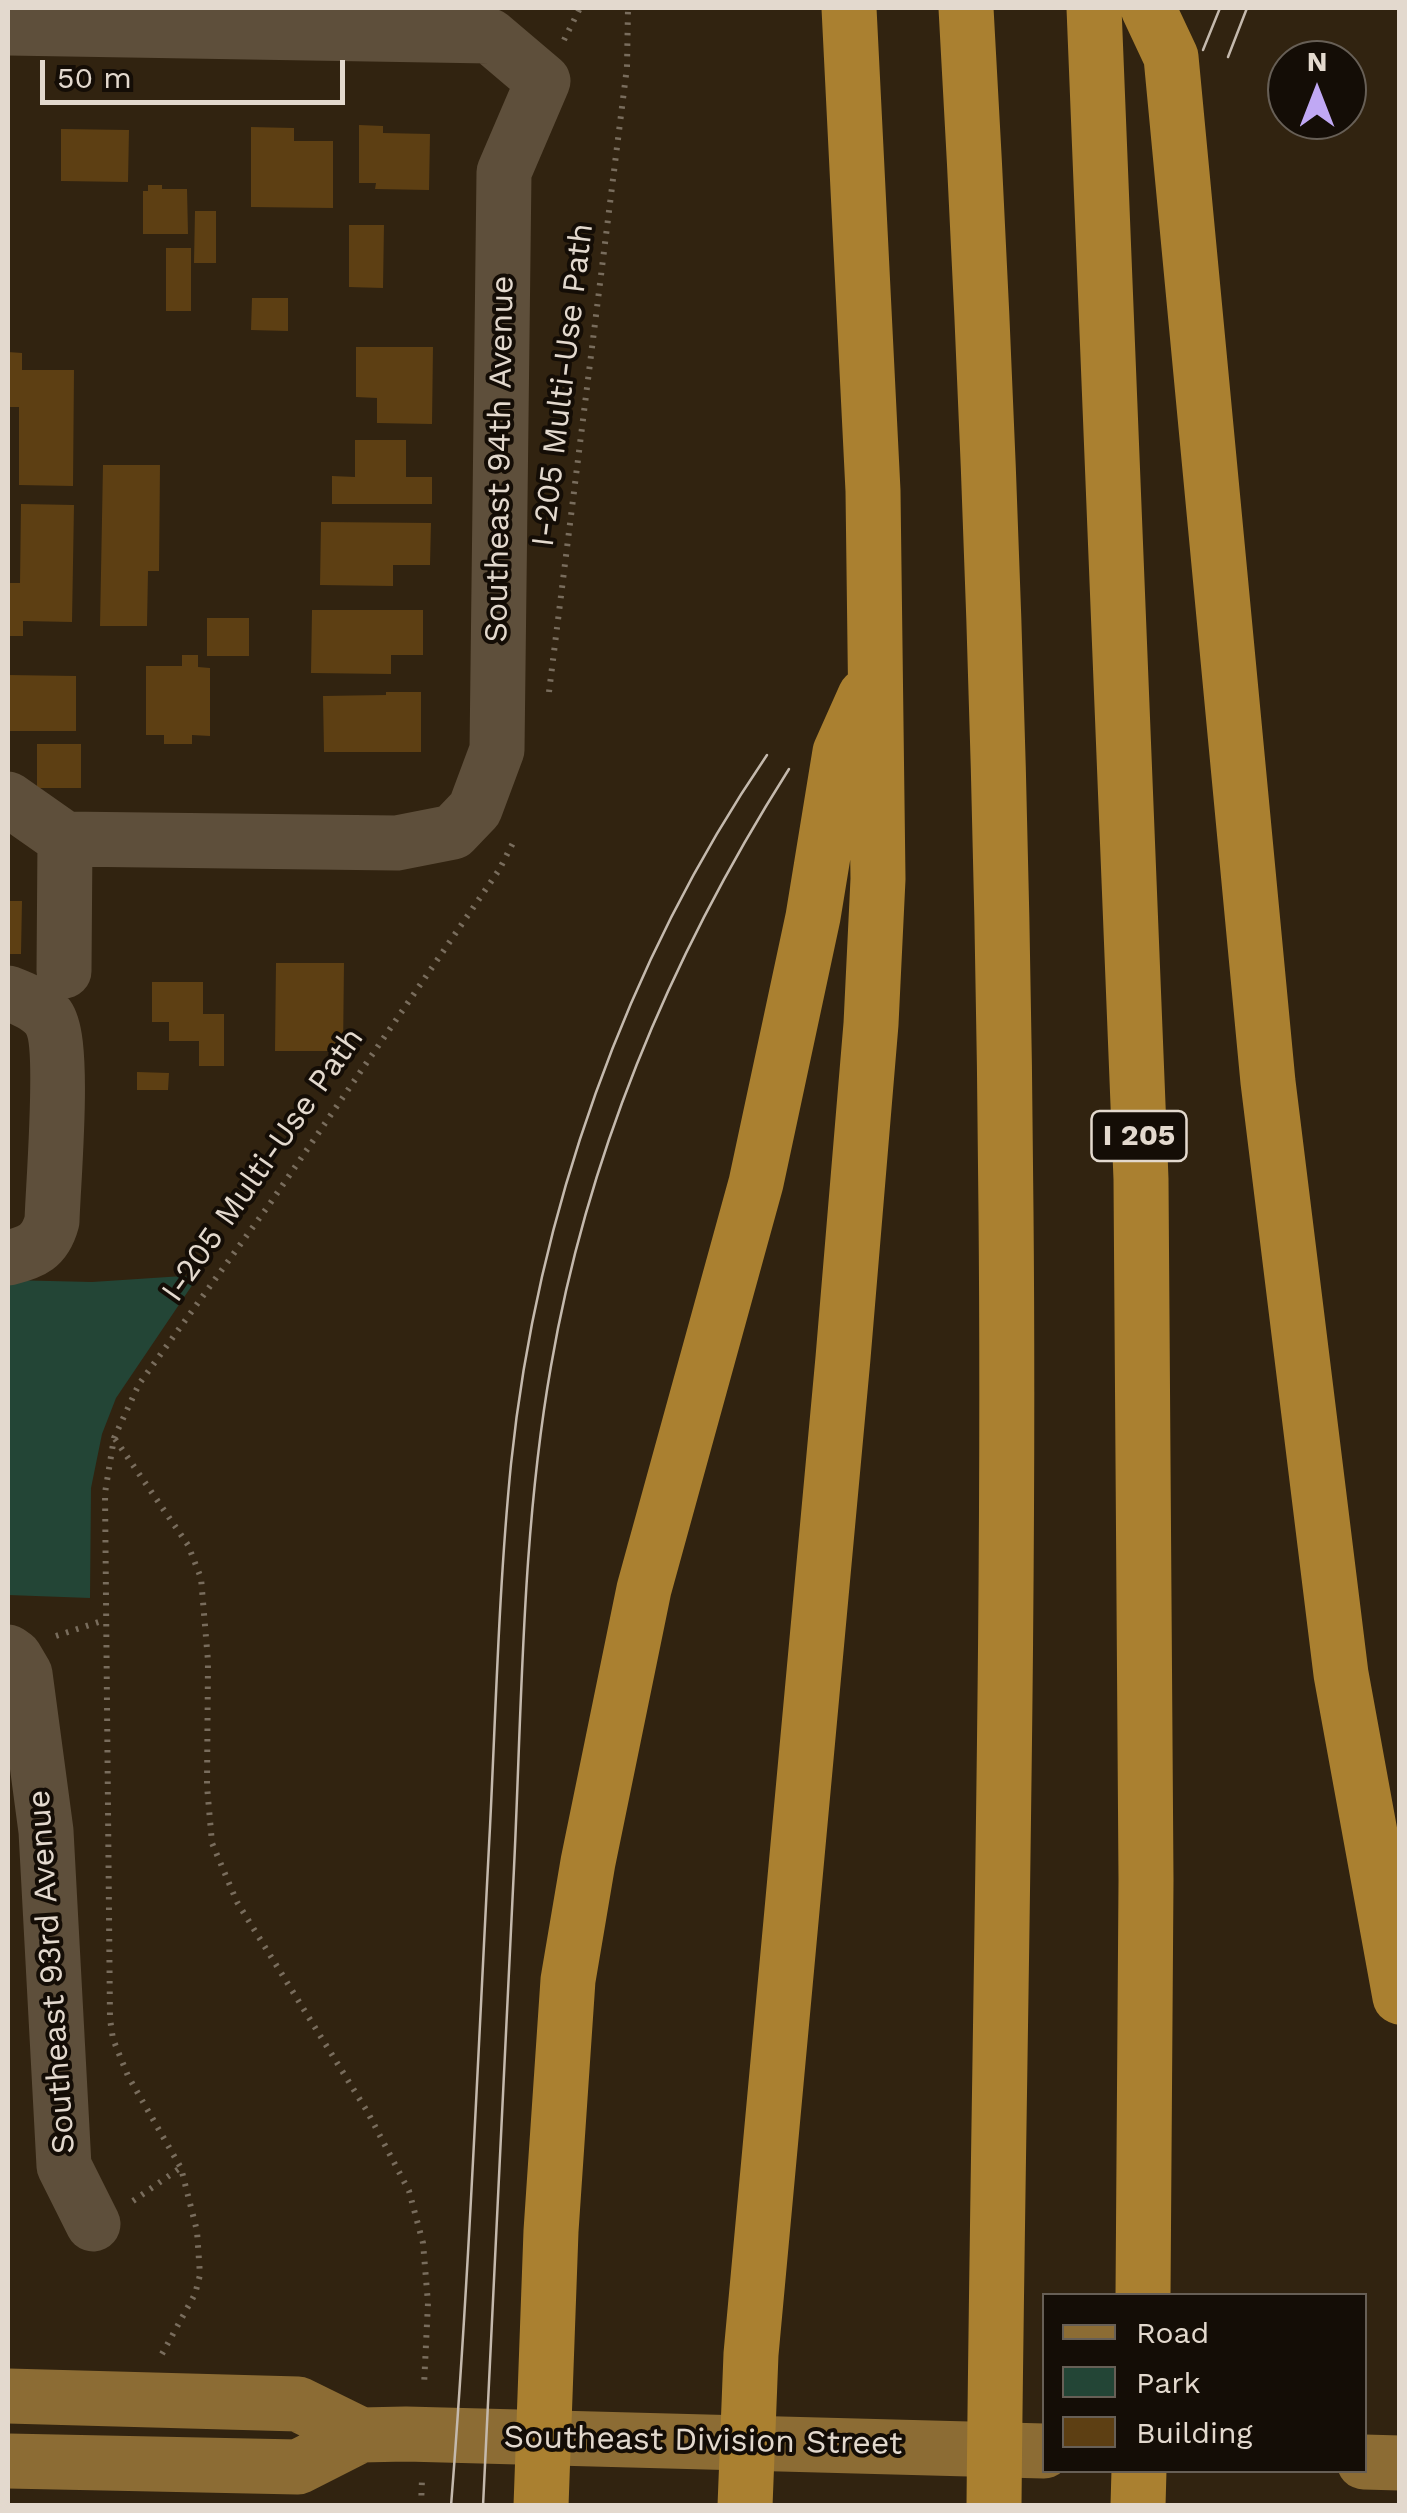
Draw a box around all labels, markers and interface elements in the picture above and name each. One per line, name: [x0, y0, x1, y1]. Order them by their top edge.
scale bar: [45, 40, 350, 102]
north arrow: [1267, 40, 1367, 140]
text: N: [1307, 45, 1327, 78]
text: 50 m: [57, 60, 132, 95]
street label: I-205 Multi-Use Path: [524, 221, 602, 549]
street label: Southeast 94th Avenue: [478, 275, 522, 643]
street label: I-205 Multi-Use Path: [154, 1021, 372, 1309]
road number: I 205: [1092, 1111, 1186, 1161]
street label: Southeast 93rd Avenue: [20, 1789, 84, 2155]
legend: [1042, 2293, 1367, 2473]
text: Road: [1136, 2315, 1209, 2350]
text: Park: [1136, 2365, 1201, 2400]
text: Building: [1136, 2415, 1253, 2450]
street label: Southeast Division Street: [503, 2418, 903, 2464]

